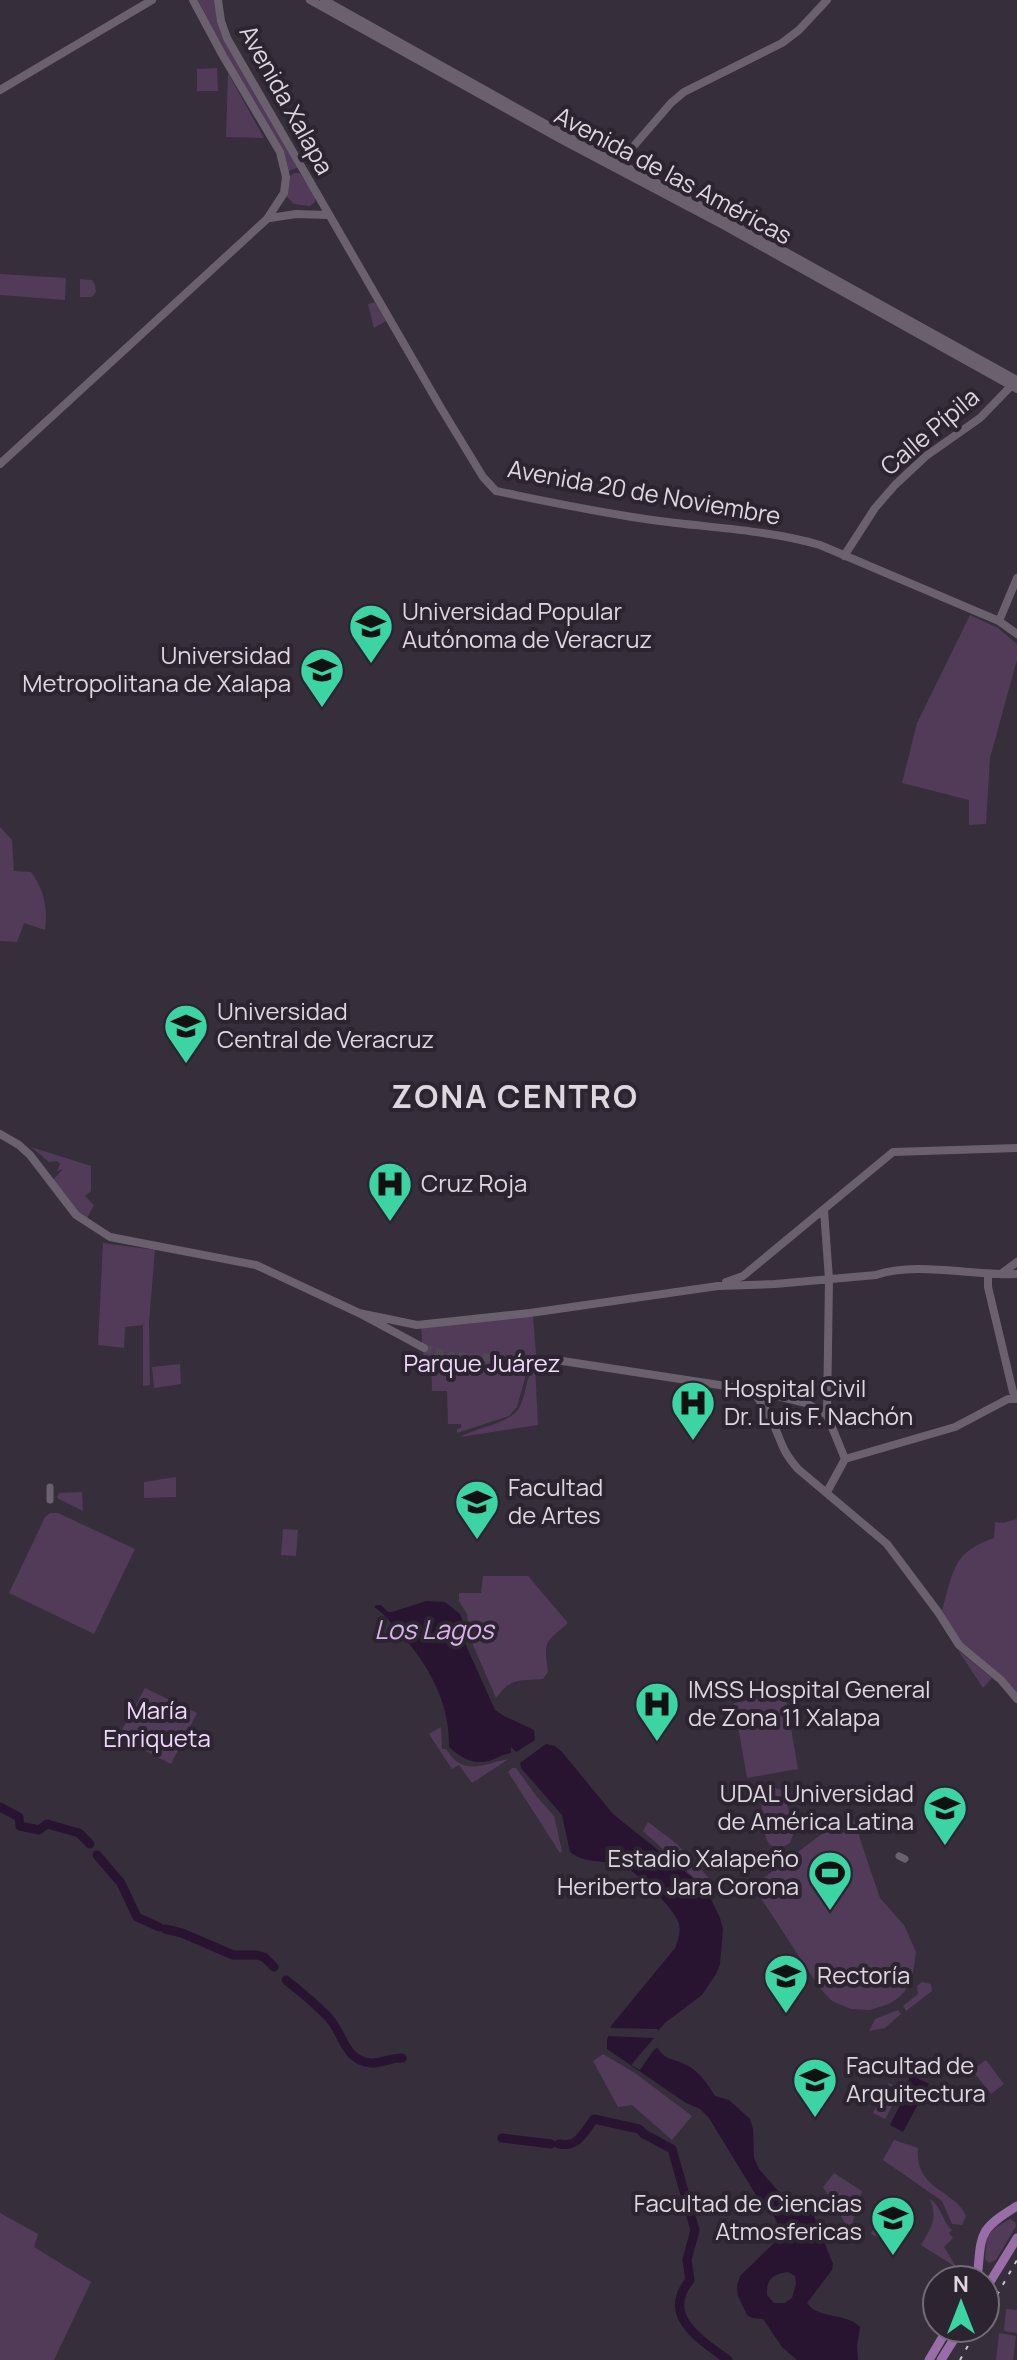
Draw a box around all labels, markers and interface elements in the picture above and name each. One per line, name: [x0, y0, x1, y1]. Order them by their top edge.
street label: Avenida Xalapa: [233, 19, 342, 180]
street label: Avenida de las Américas: [549, 98, 798, 251]
street label: Calle Pípila: [873, 380, 985, 482]
street label: Avenida 20 de Noviembre: [505, 451, 783, 532]
place label: Universidad Popular Autónoma de Veracruz: [402, 594, 652, 655]
school or university icon: Universidad Popular Autónoma de Veracruz: [347, 602, 395, 665]
place label: Universidad Metropolitana de Xalapa: [22, 638, 291, 699]
school or university icon: Universidad Metropolitana de Xalapa: [298, 646, 346, 709]
place label: Universidad Central de Veracruz: [217, 994, 434, 1055]
school or university icon: Universidad Central de Veracruz: [162, 1002, 210, 1065]
district label: ZONA CENTRO: [391, 1074, 639, 1118]
hospital icon: Cruz Roja: [366, 1160, 414, 1223]
place label: Cruz Roja: [421, 1166, 527, 1199]
park label: Parque Juárez: [403, 1346, 561, 1379]
place label: Hospital Civil Dr. Luis F. Nachón: [724, 1371, 913, 1432]
hospital icon: Hospital Civil Dr. Luis F. Nachón: [669, 1379, 717, 1442]
place label: Facultad de Artes: [508, 1470, 603, 1531]
school or university icon: Facultad de Artes: [453, 1478, 501, 1541]
water label: Los Lagos: [374, 1611, 496, 1647]
place label: IMSS Hospital General de Zona 11 Xalapa: [688, 1672, 931, 1733]
hospital icon: IMSS Hospital General de Zona 11 Xalapa: [633, 1680, 681, 1743]
park label: María Enriqueta: [103, 1693, 211, 1754]
place label: UDAL Universidad de América Latina: [717, 1776, 914, 1837]
school or university icon: UDAL Universidad de América Latina: [921, 1784, 969, 1847]
place label: Estadio Xalapeño Heriberto Jara Corona: [557, 1841, 799, 1902]
sports icon: Estadio Xalapeño Heriberto Jara Corona: [806, 1849, 854, 1912]
school or university icon: Rectoría: [762, 1952, 810, 2015]
place label: Rectoría: [817, 1958, 910, 1991]
place label: Facultad de Arquitectura: [846, 2048, 986, 2109]
school or university icon: Facultad de Arquitectura: [791, 2056, 839, 2119]
place label: Facultad de Ciencias Atmosfericas: [634, 2186, 862, 2247]
school or university icon: Facultad de Ciencias Atmosfericas: [869, 2194, 917, 2257]
north arrow: [921, 2264, 1001, 2344]
text: N: [953, 2269, 969, 2299]

